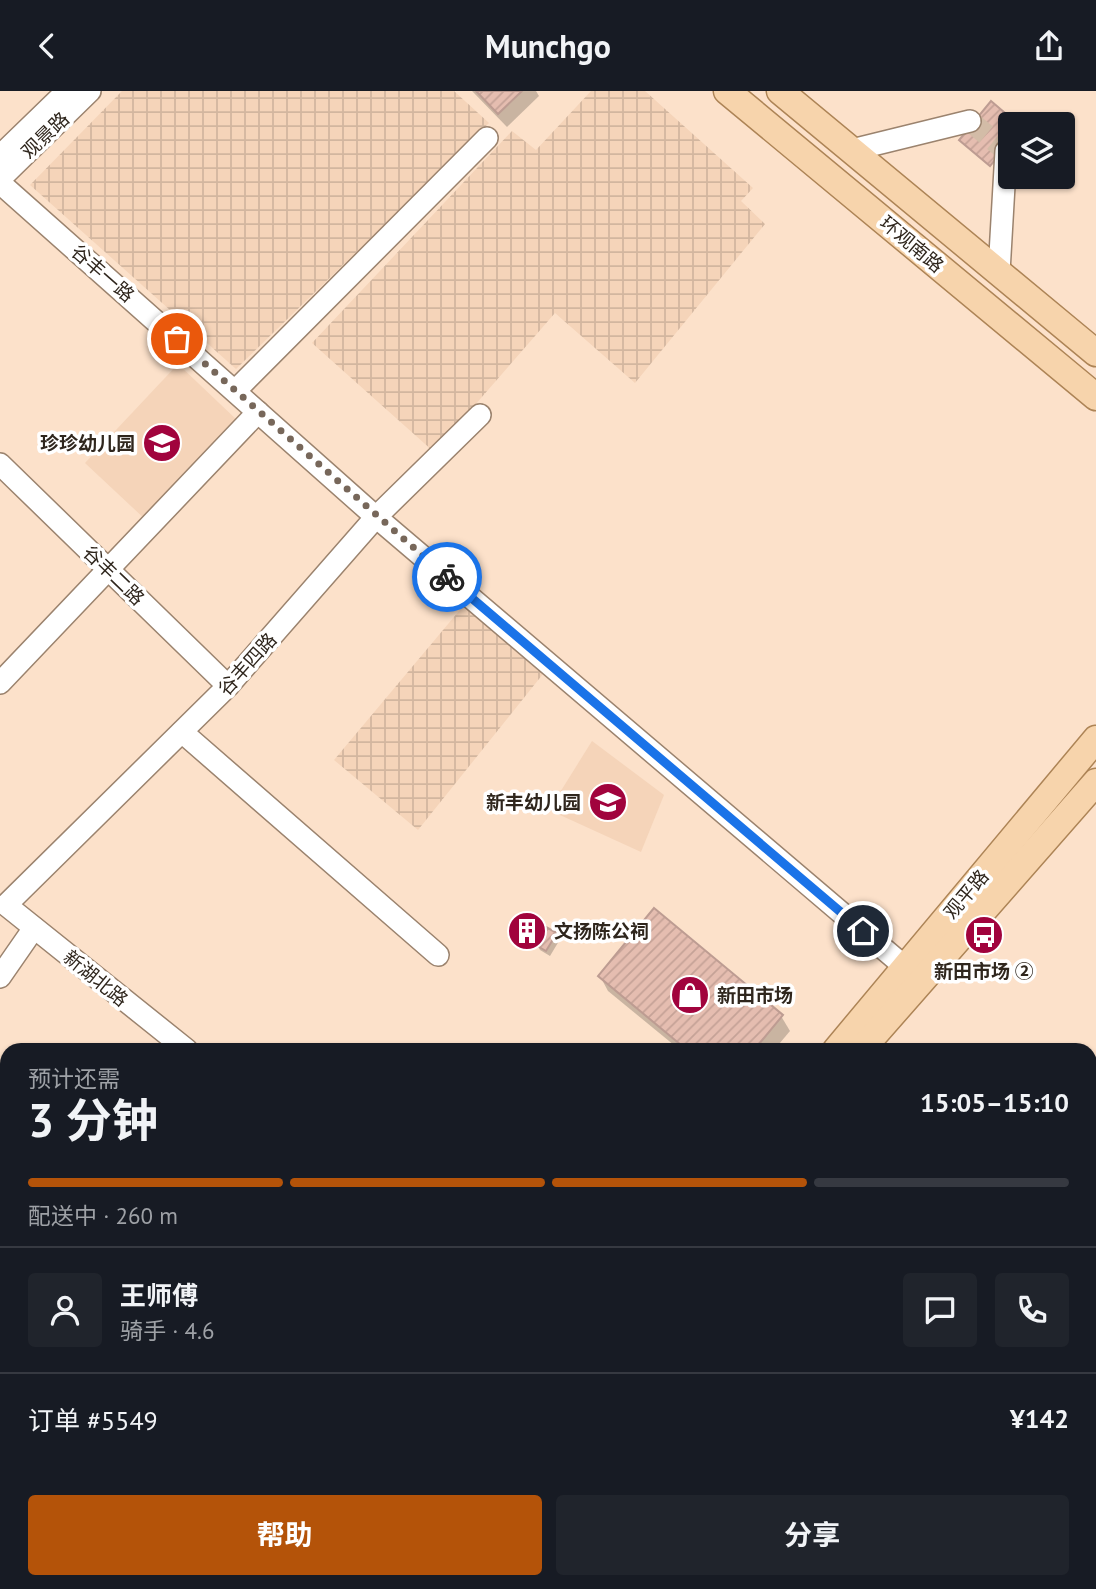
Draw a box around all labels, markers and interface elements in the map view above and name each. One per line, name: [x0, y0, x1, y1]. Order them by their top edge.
text: Munchgo: [485, 25, 611, 67]
icon: back: [28, 27, 66, 65]
icon: share: [1030, 27, 1068, 65]
street label: 观景路: [16, 107, 74, 163]
map controls: [998, 112, 1075, 189]
button: layers: [998, 112, 1075, 189]
street label: 环观南路: [875, 210, 949, 278]
street label: 谷丰一路: [66, 239, 140, 307]
pin: [147, 309, 207, 369]
icon: bag: [158, 320, 196, 358]
school or university icon: 珍珍幼儿园: [141, 422, 183, 464]
place label: 珍珍幼儿园: [40, 431, 135, 455]
street label: 谷丰二路: [78, 540, 150, 610]
courier: [412, 542, 482, 612]
icon: bike: [428, 558, 466, 596]
street label: 谷丰四路: [213, 628, 281, 700]
school or university icon: 新丰幼儿园: [587, 781, 629, 823]
place label: 新丰幼儿园: [486, 790, 581, 814]
street label: 观平路: [938, 864, 994, 924]
pin: [833, 901, 893, 961]
building icon: 文扬陈公祠: [506, 910, 548, 952]
icon: home: [844, 912, 882, 950]
bus stop icon: 新田市场 ②: [963, 914, 1005, 956]
place label: 文扬陈公祠: [554, 919, 649, 943]
street label: 新湖北路: [59, 945, 133, 1011]
place label: 新田市场 ②: [934, 959, 1034, 983]
shop icon: 新田市场: [669, 974, 711, 1016]
place label: 新田市场: [717, 983, 793, 1007]
text: 预计还需: [28, 1064, 120, 1093]
text: 15:05–15:10: [920, 1086, 1069, 1119]
text: 3 分钟: [28, 1090, 158, 1150]
text: 配送中 · 260 m: [28, 1201, 178, 1230]
button: person: [28, 1273, 102, 1347]
button: chat: [903, 1273, 977, 1347]
button: phone: [995, 1273, 1069, 1347]
text: 王师傅: [120, 1279, 198, 1312]
text: 骑手 · 4.6: [120, 1316, 214, 1345]
text: ¥142: [1010, 1402, 1069, 1435]
text: 订单 #5549: [28, 1404, 158, 1437]
button: 帮助: [28, 1495, 542, 1575]
button: 分享: [556, 1495, 1069, 1575]

